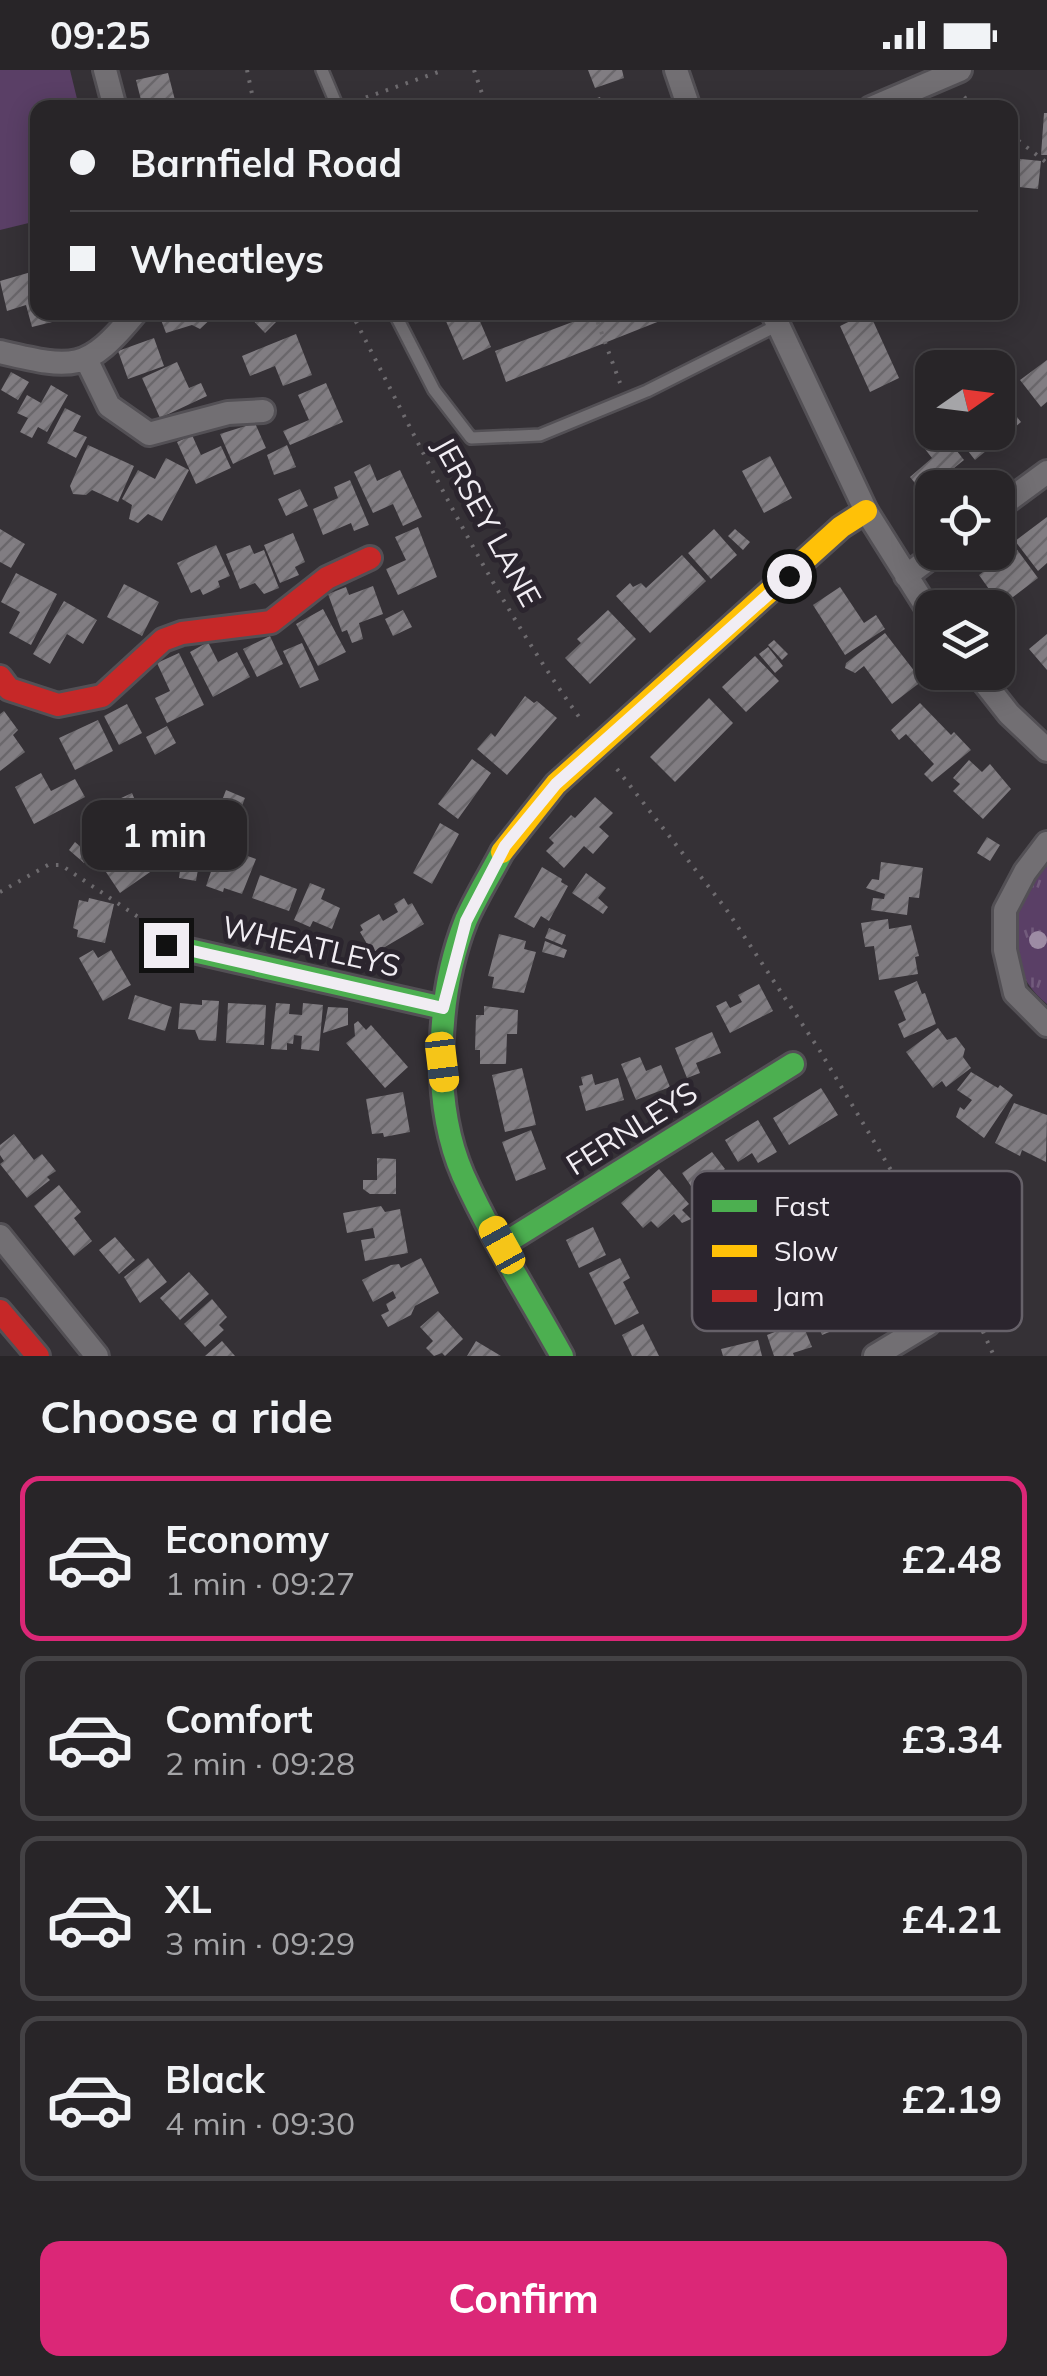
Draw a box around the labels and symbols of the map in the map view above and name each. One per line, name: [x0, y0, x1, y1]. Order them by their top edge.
north arrow: [915, 350, 1015, 450]
street label: JERSEY LANE: [426, 430, 550, 613]
route start: [767, 554, 812, 599]
callout: 1 min: [84, 800, 248, 870]
street label: WHEATLEYS: [219, 907, 404, 985]
route end: [144, 923, 189, 968]
car: [423, 1030, 461, 1094]
street label: FERNLEYS: [559, 1073, 704, 1183]
legend: [692, 1171, 1022, 1331]
text: Fast: [774, 1188, 830, 1223]
car: [474, 1211, 530, 1279]
text: Slow: [774, 1233, 838, 1268]
text: Jam: [774, 1278, 825, 1313]

